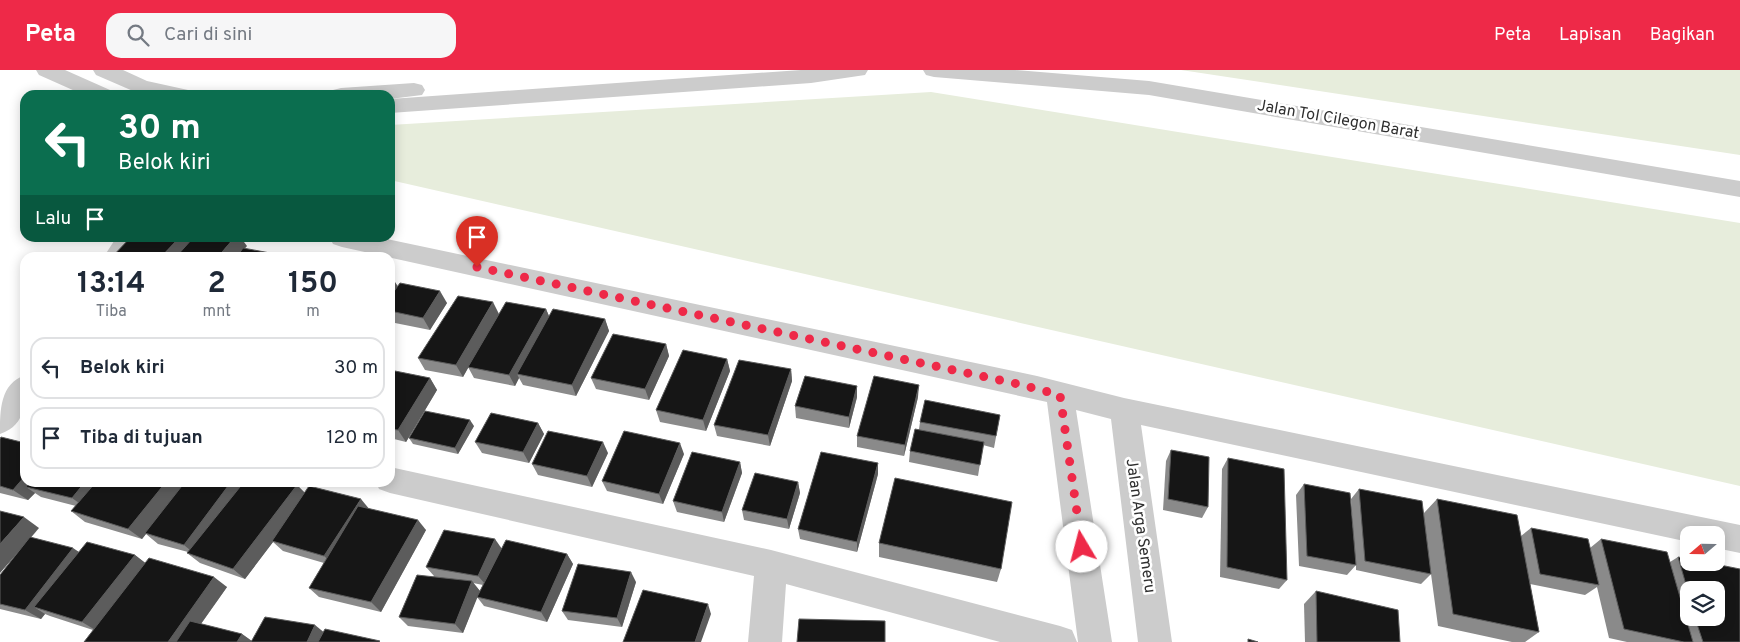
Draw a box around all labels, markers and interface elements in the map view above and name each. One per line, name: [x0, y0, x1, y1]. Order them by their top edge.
search box: [106, 13, 456, 58]
text: Peta: [25, 20, 76, 50]
icon: search: [124, 21, 152, 49]
text: Cari di sini: [164, 23, 252, 47]
text: Peta: [1494, 24, 1531, 47]
text: Lapisan: [1559, 24, 1622, 47]
text: Bagikan: [1650, 24, 1715, 47]
street label: Jalan Tol Cilegon Barat: [1255, 96, 1421, 144]
text: 30 m: [118, 107, 201, 151]
icon: left: [35, 110, 100, 175]
text: Belok kiri: [118, 150, 211, 177]
icon: arrive: [81, 205, 109, 233]
text: Lalu: [35, 207, 71, 231]
pin: [456, 216, 498, 267]
icon: arrive: [463, 223, 491, 251]
text: 13:14: [77, 266, 146, 303]
text: 2: [208, 266, 226, 303]
text: 150: [288, 266, 338, 303]
text: Tiba: [96, 302, 127, 322]
text: mnt: [203, 302, 231, 322]
text: m: [306, 302, 320, 322]
icon: left: [37, 354, 65, 382]
text: Belok kiri: [80, 356, 165, 380]
text: 30 m: [334, 356, 378, 380]
icon: arrive: [37, 424, 65, 452]
text: Tiba di tujuan: [80, 426, 203, 450]
text: 120 m: [327, 426, 378, 450]
street label: Jalan Arga Semeru: [1121, 457, 1159, 595]
position arrow: [1055, 520, 1107, 572]
north arrow: [1680, 526, 1725, 571]
map controls: [1680, 526, 1725, 626]
button: layers: [1680, 581, 1725, 626]

